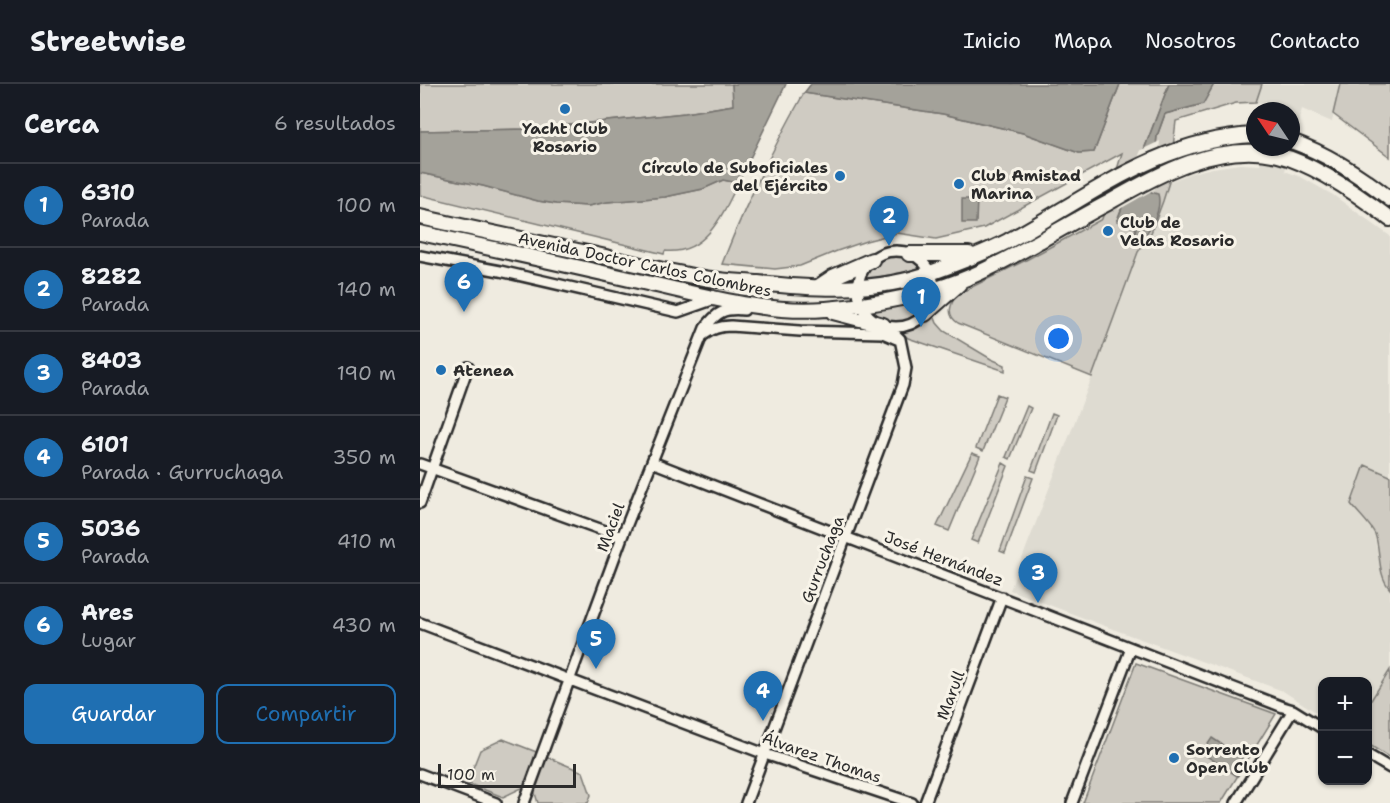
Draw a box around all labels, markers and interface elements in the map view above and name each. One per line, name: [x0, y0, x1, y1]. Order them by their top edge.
text: Streetwise: [30, 22, 186, 60]
text: Inicio: [963, 27, 1021, 55]
text: Mapa: [1054, 27, 1112, 55]
text: Nosotros: [1145, 27, 1236, 55]
text: Contacto: [1269, 27, 1360, 55]
marker: Yacht Club Rosario: [558, 102, 572, 116]
north arrow: [1246, 102, 1300, 156]
text: Cerca: [24, 106, 99, 141]
text: 6 resultados: [274, 110, 396, 136]
place label: Yacht Club Rosario: [522, 118, 608, 157]
place label: Círculo de Suboficiales del Ejército: [642, 157, 828, 196]
place label: Club Amistad Marina: [971, 165, 1081, 204]
marker: Círculo de Suboficiales del Ejército: [833, 169, 847, 183]
marker: Club Amistad Marina: [952, 177, 966, 191]
text: 6310: [81, 178, 135, 207]
text: 1: [39, 192, 48, 218]
text: 100 m: [336, 192, 396, 218]
pin: 2: [870, 196, 908, 246]
text: Parada: [81, 207, 149, 233]
place label: Club de Velas Rosario: [1120, 212, 1235, 251]
marker: Club de Velas Rosario: [1101, 224, 1115, 238]
street label: Avenida Doctor Carlos Colombres: [516, 227, 774, 302]
text: 8282: [81, 262, 142, 291]
pin: 6: [444, 262, 483, 312]
text: 2: [37, 276, 51, 302]
text: 140 m: [337, 276, 396, 302]
pin: 1: [902, 278, 940, 327]
text: Parada: [81, 291, 149, 317]
your location: [1044, 324, 1073, 353]
text: 8403: [81, 346, 142, 375]
text: 3: [37, 360, 51, 386]
text: 190 m: [337, 360, 396, 386]
place label: Atenea: [453, 360, 514, 381]
marker: Atenea: [434, 363, 448, 377]
text: Parada: [81, 375, 149, 401]
text: 6101: [81, 430, 129, 459]
text: 4: [37, 444, 51, 470]
text: 350 m: [332, 444, 396, 470]
text: Parada · Gurruchaga: [81, 459, 283, 485]
street label: Maciel: [592, 500, 629, 555]
street label: Gurruchaga: [796, 513, 849, 606]
text: 5036: [81, 514, 140, 543]
street label: José Hernández: [881, 526, 1007, 591]
text: 5: [37, 528, 50, 554]
text: 410 m: [337, 528, 396, 554]
text: Parada: [81, 543, 149, 569]
pin: 3: [1018, 554, 1058, 603]
text: Ares: [81, 598, 134, 627]
text: 6: [37, 612, 51, 638]
text: 430 m: [332, 612, 396, 638]
pin: 5: [576, 620, 615, 669]
text: Lugar: [81, 627, 137, 653]
street label: Marull: [931, 667, 969, 723]
pin: 4: [744, 672, 782, 721]
map controls: [1318, 677, 1372, 785]
button: +: [1318, 677, 1372, 731]
button: Guardar: [24, 684, 204, 744]
button: Compartir: [216, 684, 396, 744]
street label: Álvarez Thomas: [759, 727, 884, 788]
button: −: [1318, 731, 1372, 785]
place label: Sorrento Open Club: [1186, 739, 1268, 778]
marker: Sorrento Open Club: [1167, 751, 1181, 765]
scale bar: [438, 761, 576, 788]
text: 100 m: [447, 764, 495, 785]

